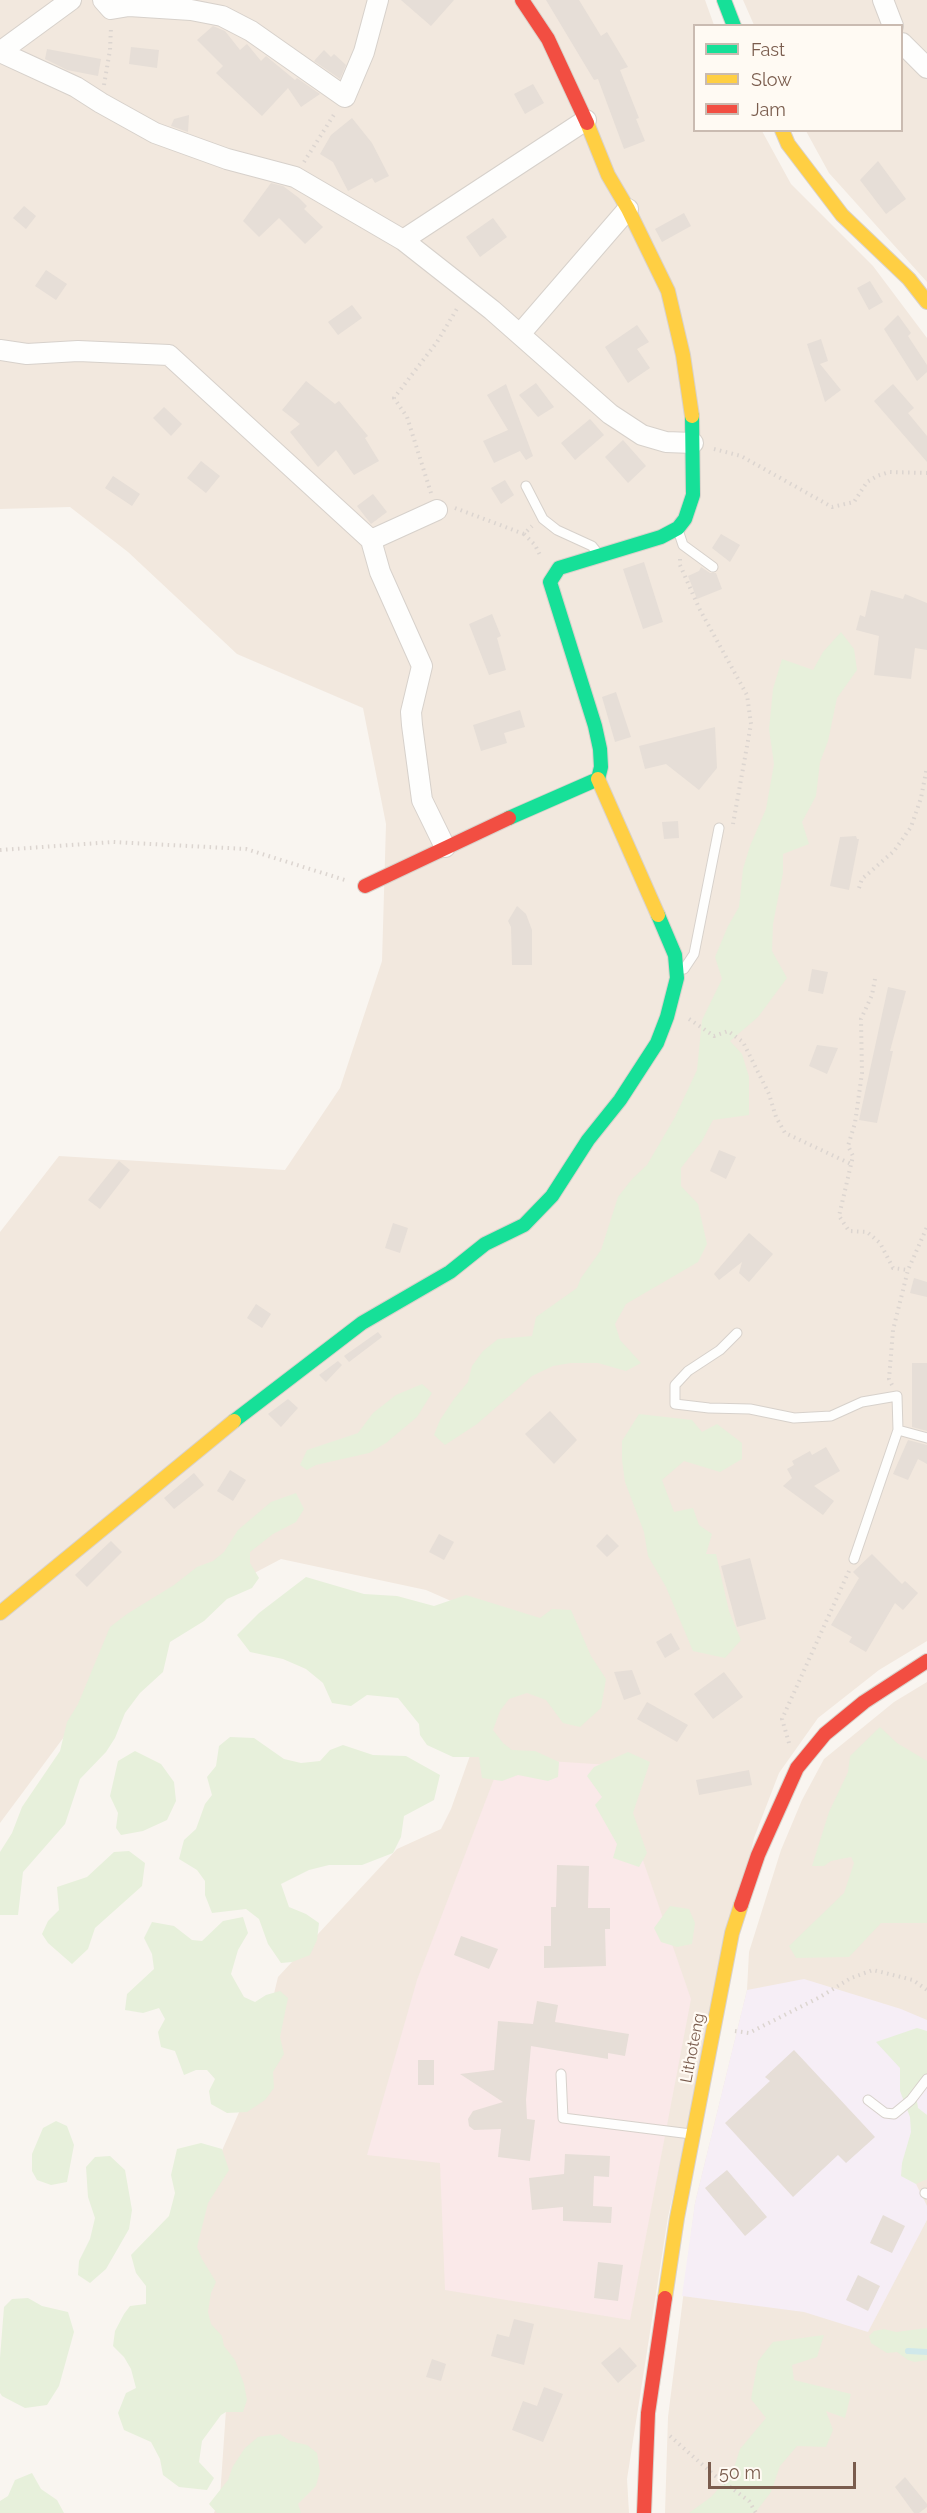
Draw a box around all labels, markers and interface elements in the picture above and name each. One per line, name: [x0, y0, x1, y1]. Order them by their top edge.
legend: [693, 24, 903, 132]
text: Fast: [751, 39, 785, 60]
text: Slow: [751, 69, 792, 90]
text: Jam: [751, 99, 786, 120]
street label: Lithoteng: [677, 2011, 709, 2085]
scale bar: [711, 2450, 860, 2488]
text: 50 m: [719, 2462, 761, 2483]

